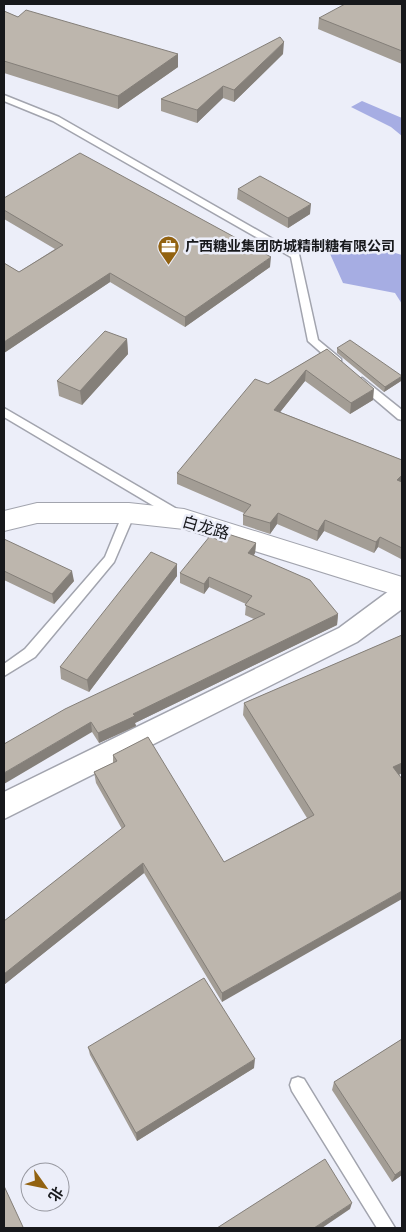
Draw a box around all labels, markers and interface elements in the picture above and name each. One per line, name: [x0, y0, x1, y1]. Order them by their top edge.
office icon: 广西糖业集团防城精制糖有限公司: [157, 234, 181, 265]
place label: 广西糖业集团防城精制糖有限公司: [185, 237, 395, 257]
street label: 白龙路: [180, 511, 232, 545]
north arrow: [20, 1162, 70, 1212]
text: 北: [43, 1182, 67, 1205]

